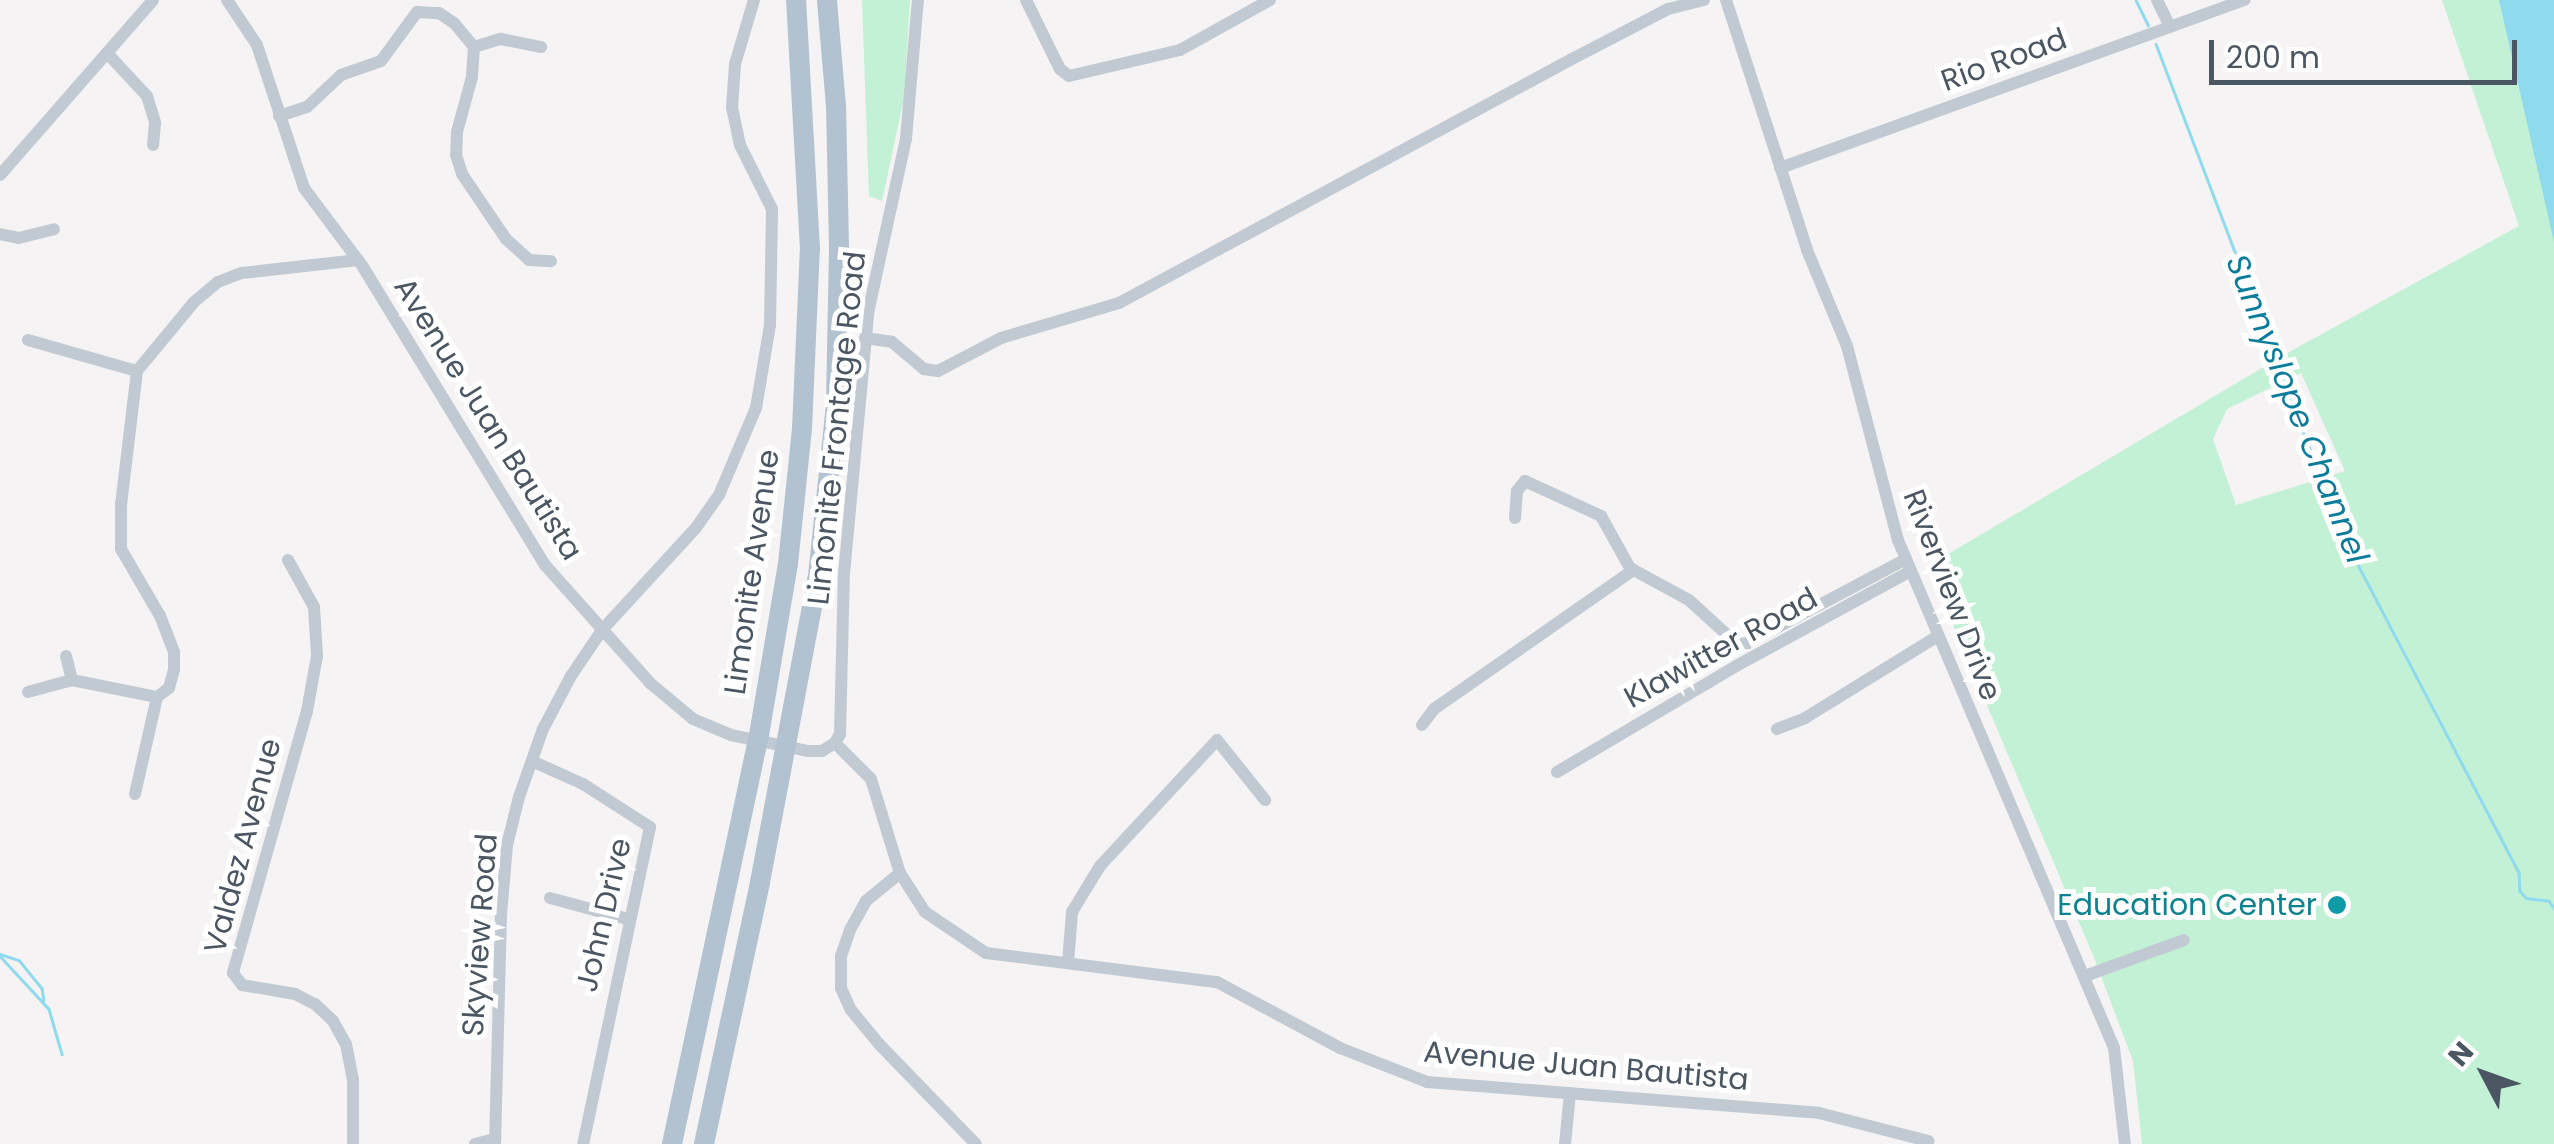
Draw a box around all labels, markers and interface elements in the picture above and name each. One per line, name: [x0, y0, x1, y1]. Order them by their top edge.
scale bar: [2214, 20, 2522, 82]
street label: Rio Road: [1936, 21, 2072, 99]
text: 200 m: [2226, 36, 2320, 79]
street label: Limonite Frontage Road: [801, 249, 873, 607]
water label: Sunnyslope Channel: [2217, 249, 2377, 569]
street label: Avenue Juan Bautista: [386, 271, 590, 567]
street label: Limonite Avenue: [717, 447, 787, 697]
street label: Riverview Drive: [1895, 485, 2009, 705]
street label: Klawitter Road: [1618, 580, 1824, 716]
street label: Valdez Avenue: [197, 735, 289, 957]
street label: Skyview Road: [455, 832, 505, 1038]
street label: John Drive: [569, 835, 639, 995]
place label: Education Center: [2057, 887, 2317, 923]
marker: Education Center: [2326, 894, 2348, 916]
north arrow: [2434, 1024, 2534, 1124]
text: N: [2439, 1033, 2483, 1075]
street label: Avenue Juan Bautista: [1422, 1034, 1750, 1098]

